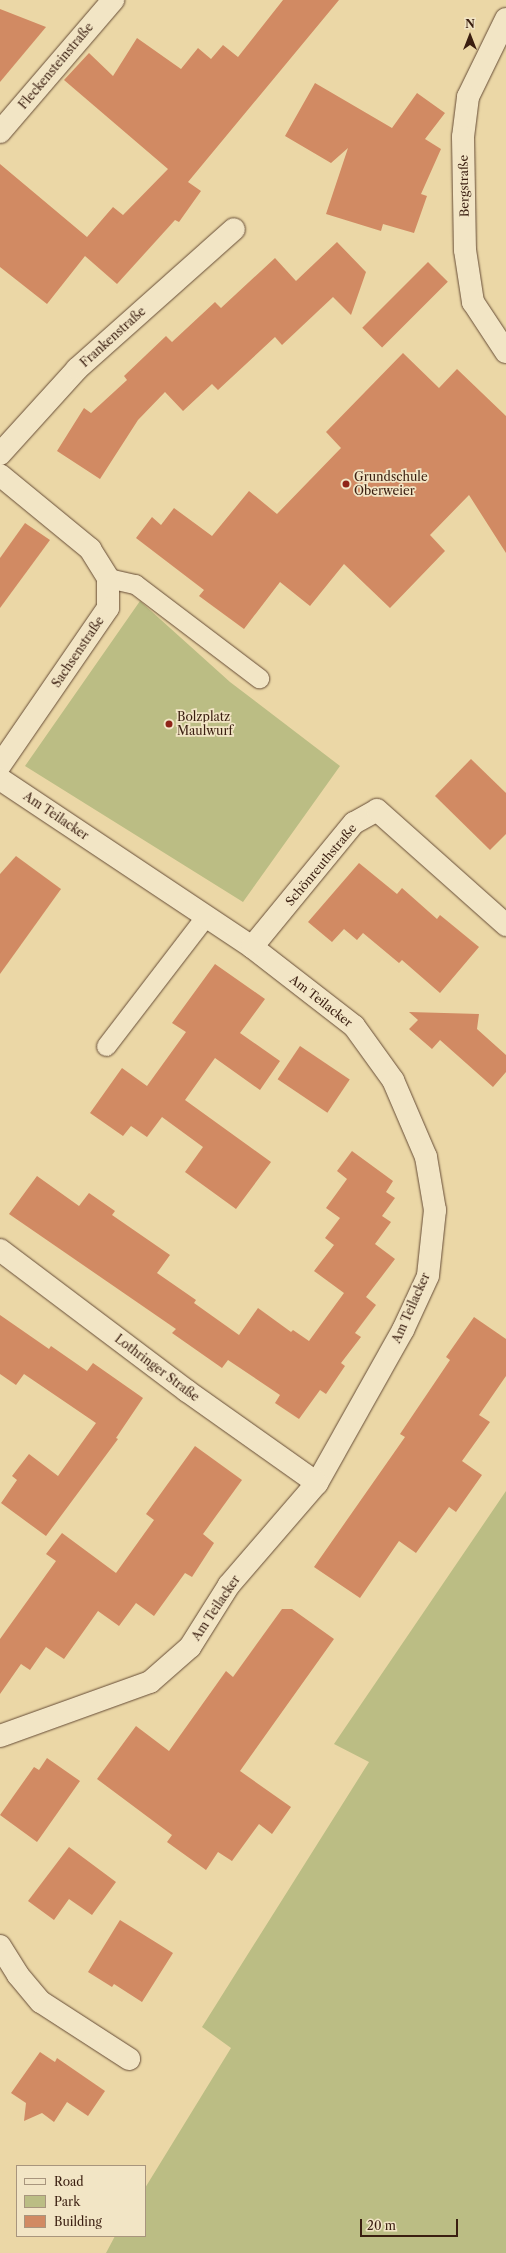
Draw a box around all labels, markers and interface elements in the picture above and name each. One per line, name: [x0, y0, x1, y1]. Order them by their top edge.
north arrow: [450, 16, 490, 56]
text: N: [465, 17, 475, 31]
street label: Fleckensteinstraße: [16, 20, 96, 112]
street label: Bergstraße: [456, 155, 472, 217]
street label: Frankenstraße: [77, 304, 149, 370]
place label: Grundschule Oberweier: [354, 470, 428, 498]
marker: Grundschule Oberweier: [341, 479, 351, 489]
street label: Sachsenstraße: [49, 614, 107, 690]
place label: Bolzplatz Maulwurf: [177, 710, 233, 738]
marker: Bolzplatz Maulwurf: [164, 719, 174, 729]
street label: Am Teilacker: [21, 789, 91, 843]
street label: Schönreuthstraße: [283, 821, 359, 909]
street label: Am Teilacker: [287, 972, 355, 1030]
street label: Am Teilacker: [389, 1270, 433, 1346]
street label: Lothringer Straße: [112, 1331, 202, 1405]
street label: Am Teilacker: [189, 1573, 243, 1643]
legend: [16, 2165, 146, 2237]
text: Road: [54, 2174, 84, 2189]
text: Park: [54, 2194, 80, 2209]
scale bar: [362, 2211, 460, 2237]
text: Building: [54, 2214, 102, 2229]
text: 20 m: [367, 2218, 396, 2233]

